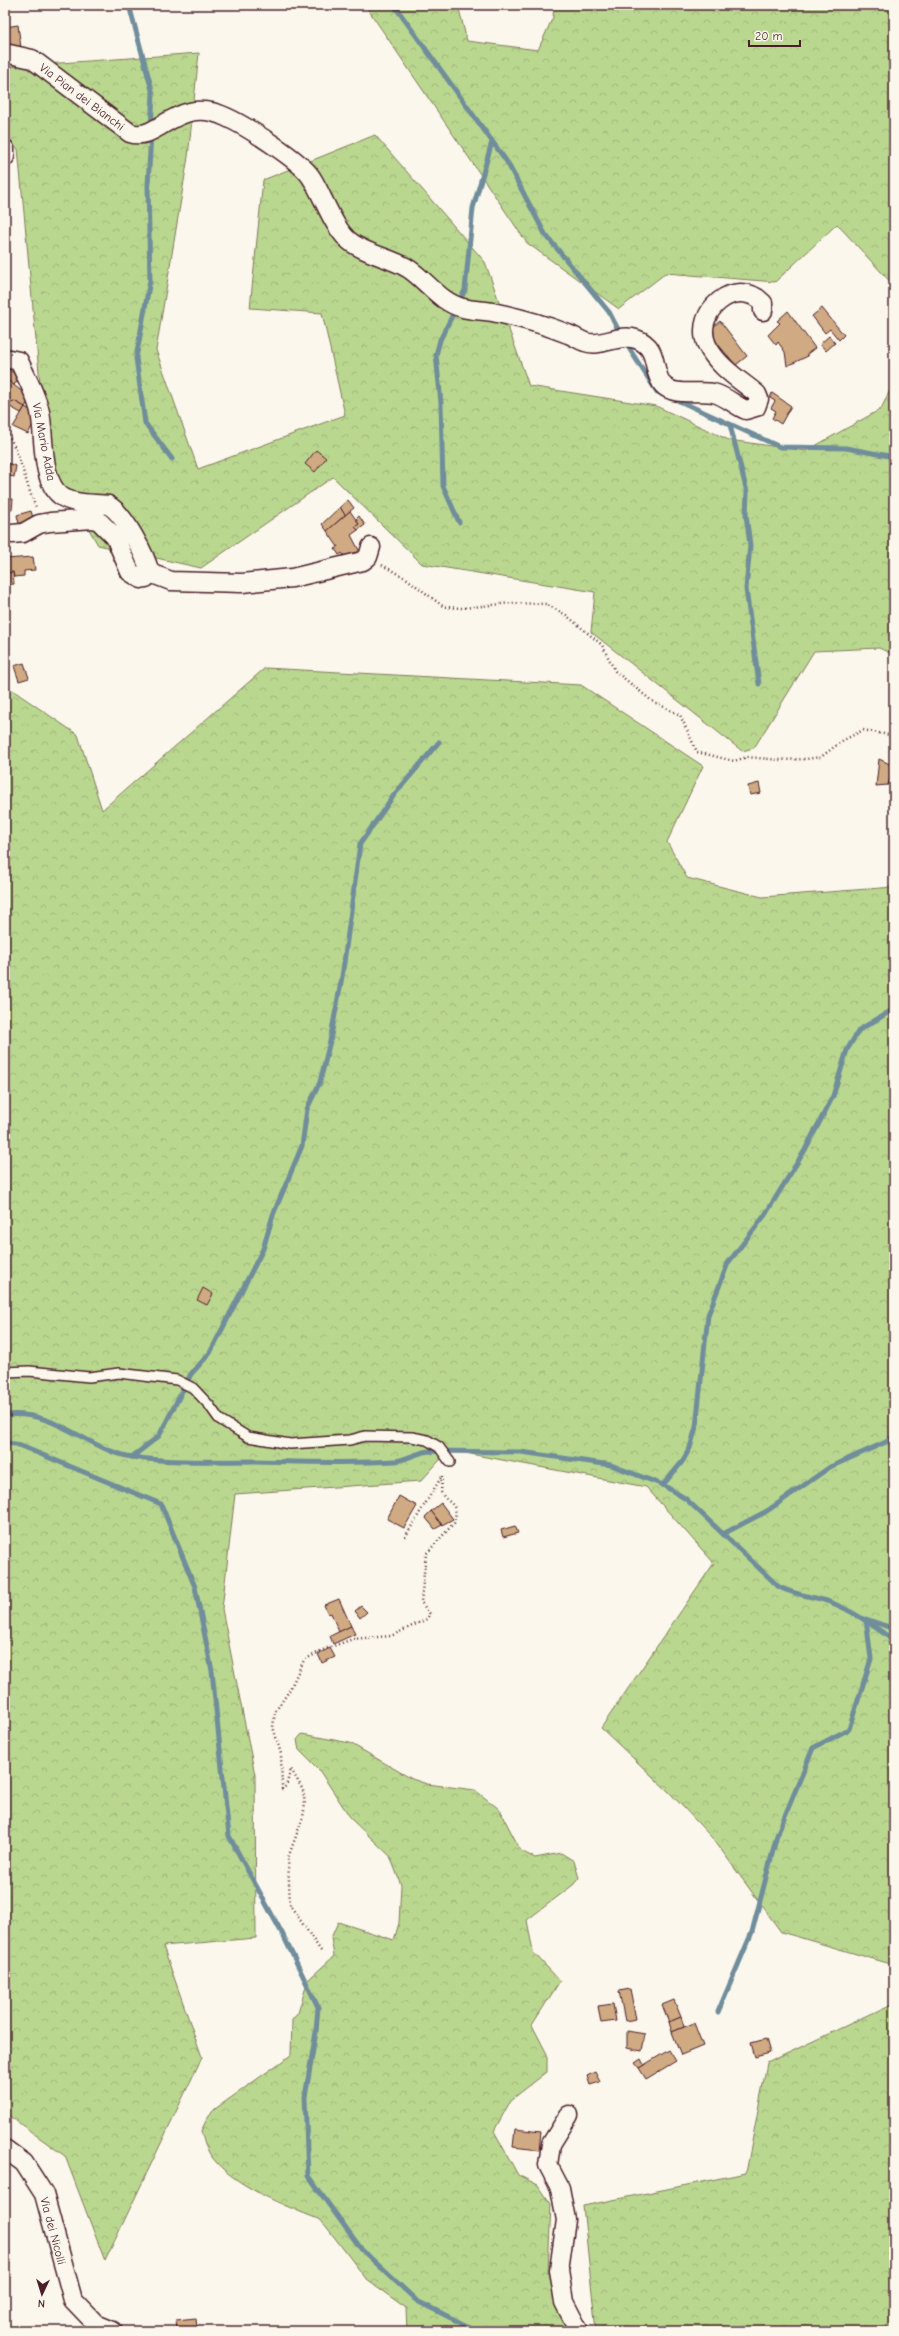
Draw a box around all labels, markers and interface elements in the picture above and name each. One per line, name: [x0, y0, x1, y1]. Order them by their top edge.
scale bar: [749, 22, 800, 48]
text: 20 m: [755, 29, 783, 43]
street label: Via Pian dei Bianchi: [37, 61, 127, 133]
street label: Via Mario Adda: [30, 402, 58, 482]
street label: Via dei Nicolli: [37, 2196, 69, 2266]
north arrow: [22, 2274, 62, 2314]
text: N: [37, 2297, 45, 2310]

